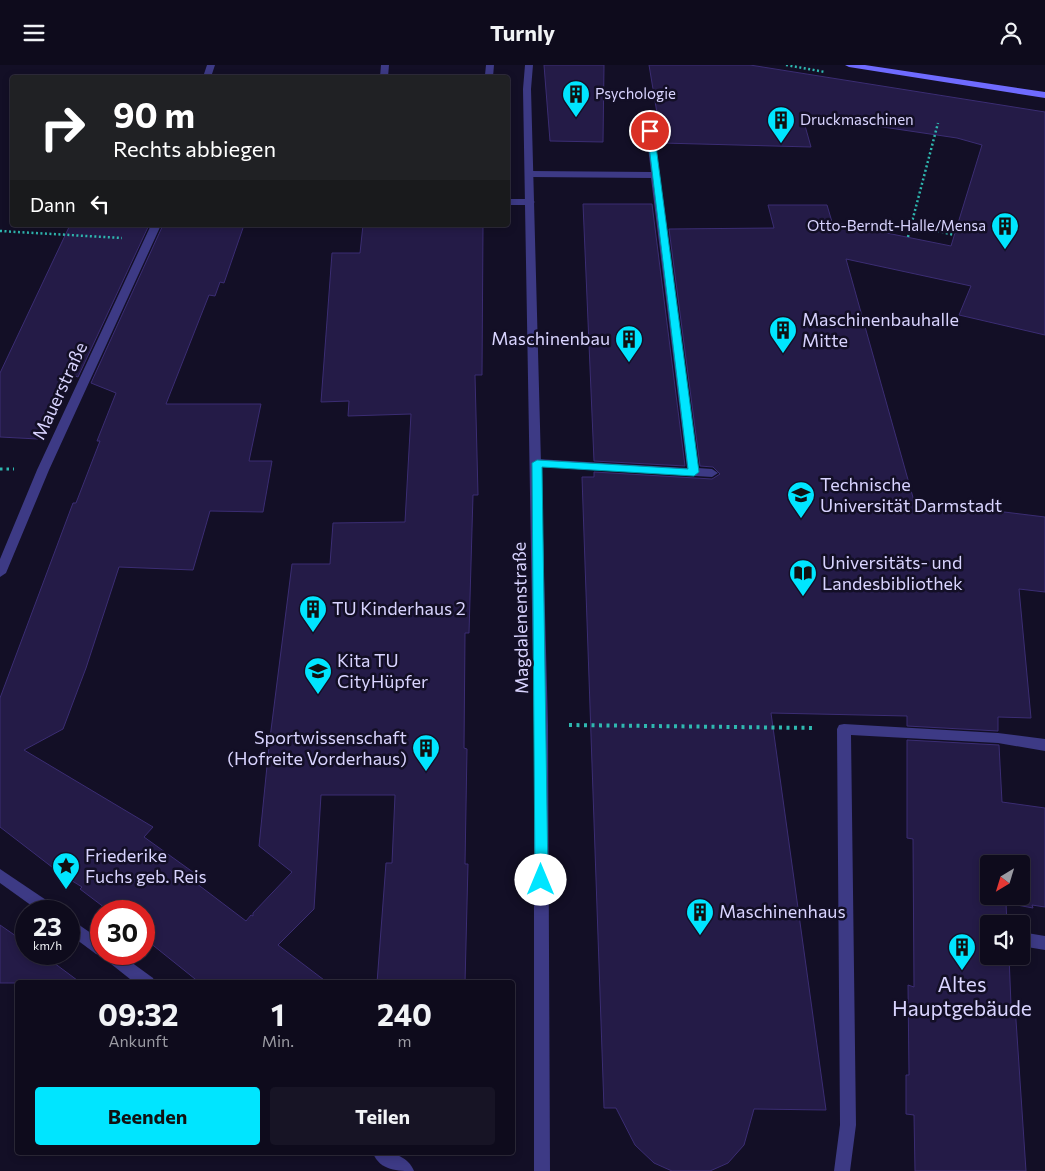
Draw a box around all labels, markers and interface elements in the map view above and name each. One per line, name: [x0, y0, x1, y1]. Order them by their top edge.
icon: menu: [20, 19, 48, 47]
text: Turnly: [490, 19, 555, 46]
icon: person: [997, 19, 1025, 47]
building icon: Psychologie: [561, 79, 591, 118]
place label: Psychologie: [595, 84, 676, 102]
text: 90 m: [113, 92, 195, 135]
icon: right: [30, 95, 95, 160]
building icon: Druckmaschinen: [766, 105, 796, 144]
pin: [629, 110, 671, 152]
place label: Druckmaschinen: [800, 110, 914, 128]
icon: arrive: [636, 117, 664, 145]
text: Rechts abbiegen: [113, 135, 276, 162]
icon: left: [86, 190, 114, 218]
text: Dann: [30, 193, 76, 216]
building icon: Otto-Berndt-Halle/Mensa: [990, 211, 1020, 250]
place label: Otto-Berndt-Halle/Mensa: [807, 216, 986, 234]
place label: Maschinenbauhalle Mitte: [802, 308, 959, 351]
building icon: Maschinenbauhalle Mitte: [768, 315, 798, 354]
building icon: Maschinenbau: [614, 324, 644, 363]
place label: Maschinenbau: [491, 327, 610, 349]
street label: Mauerstraße: [27, 338, 91, 443]
place label: Technische Universität Darmstadt: [820, 473, 1002, 516]
school or university icon: Technische Universität Darmstadt: [786, 480, 816, 519]
street label: Magdalenenstraße: [508, 542, 532, 694]
place label: Universitäts- und Landesbibliothek: [822, 551, 963, 594]
library icon: Universitäts- und Landesbibliothek: [788, 558, 818, 597]
building icon: TU Kinderhaus 2: [298, 594, 328, 633]
place label: TU Kinderhaus 2: [332, 597, 466, 619]
place label: Kita TU CityHüpfer: [337, 649, 428, 692]
school or university icon: Kita TU CityHüpfer: [303, 656, 333, 695]
place label: Sportwissenschaft (Hofreite Vorderhaus): [227, 726, 407, 769]
building icon: Sportwissenschaft (Hofreite Vorderhaus): [411, 733, 441, 772]
place label: Friederike Fuchs geb. Reis: [85, 844, 207, 887]
place icon: Friederike Fuchs geb. Reis: [51, 851, 81, 890]
position arrow: [514, 853, 566, 905]
north arrow: [980, 855, 1030, 905]
map controls: [980, 855, 1030, 965]
building icon: Maschinenhaus: [685, 897, 715, 936]
speed limit sign: 30: [90, 900, 155, 965]
place label: Maschinenhaus: [719, 900, 846, 922]
text: 23: [33, 911, 62, 941]
button: sound: [980, 915, 1030, 965]
building icon: Altes Hauptgebäude: [947, 932, 977, 971]
text: km/h: [33, 938, 62, 952]
place label: Altes Hauptgebäude: [892, 971, 1032, 1020]
text: 09:32: [98, 995, 179, 1032]
text: 1: [271, 995, 285, 1032]
text: 240: [377, 995, 432, 1032]
text: Ankunft: [108, 1031, 168, 1050]
text: Min.: [262, 1031, 294, 1050]
text: m: [398, 1031, 411, 1050]
button: Beenden: [35, 1087, 260, 1145]
button: Teilen: [270, 1087, 495, 1145]

